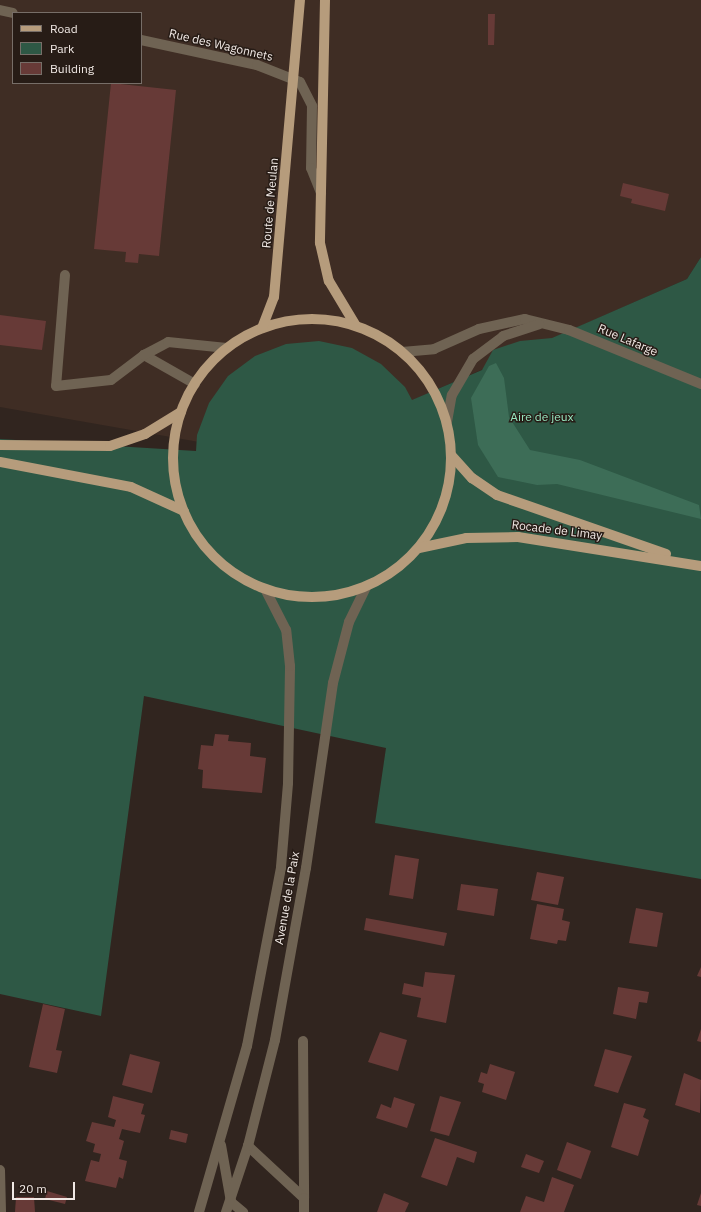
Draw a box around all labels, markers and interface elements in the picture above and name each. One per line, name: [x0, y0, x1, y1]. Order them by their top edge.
legend: [12, 12, 142, 84]
text: Road: [50, 21, 78, 36]
street label: Rue des Wagonnets: [168, 26, 274, 64]
text: Park: [50, 41, 74, 56]
text: Building: [50, 61, 94, 76]
street label: Route de Meulan: [259, 157, 281, 249]
street label: Rue Lafarge: [596, 321, 660, 359]
park label: Aire de jeux: [510, 410, 574, 424]
street label: Rocade de Limay: [511, 517, 603, 543]
street label: Avenue de la Paix: [272, 850, 302, 946]
scale bar: [14, 1174, 77, 1200]
text: 20 m: [19, 1181, 47, 1196]

